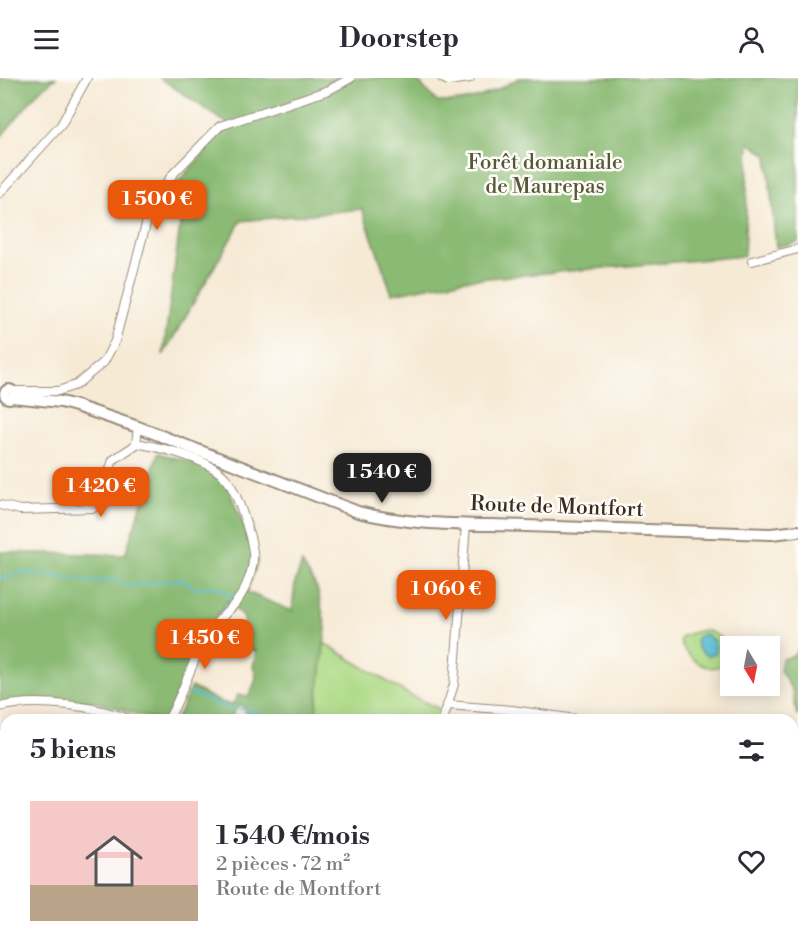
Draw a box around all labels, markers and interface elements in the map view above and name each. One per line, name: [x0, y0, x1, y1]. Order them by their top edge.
text: Doorstep: [339, 22, 459, 56]
icon: menu: [30, 23, 63, 56]
icon: person: [735, 23, 768, 56]
park label: Forêt domaniale de Maurepas: [467, 150, 623, 200]
pin: 1 500 €: [102, 180, 212, 231]
text: 1 500 €: [122, 187, 192, 212]
pin: 1 540 €: [327, 453, 437, 504]
text: 1 540 €: [347, 460, 417, 485]
pin: 1 420 €: [46, 467, 156, 518]
text: 1 420 €: [66, 474, 136, 499]
street label: Route de Montfort: [470, 491, 645, 523]
pin: 1 060 €: [391, 570, 501, 621]
text: 1 060 €: [411, 577, 481, 602]
pin: 1 450 €: [150, 619, 260, 670]
text: 1 450 €: [170, 626, 240, 651]
north arrow: [720, 636, 780, 696]
map controls: [720, 636, 780, 696]
text: 5 biens: [30, 734, 116, 766]
icon: filters: [735, 734, 768, 767]
text: 1 540 €/mois: [216, 820, 370, 852]
icon: home: [78, 825, 150, 897]
icon: heart: [735, 845, 768, 878]
text: 2 pièces · 72 m²: [216, 852, 350, 877]
text: Route de Montfort: [216, 877, 381, 902]

